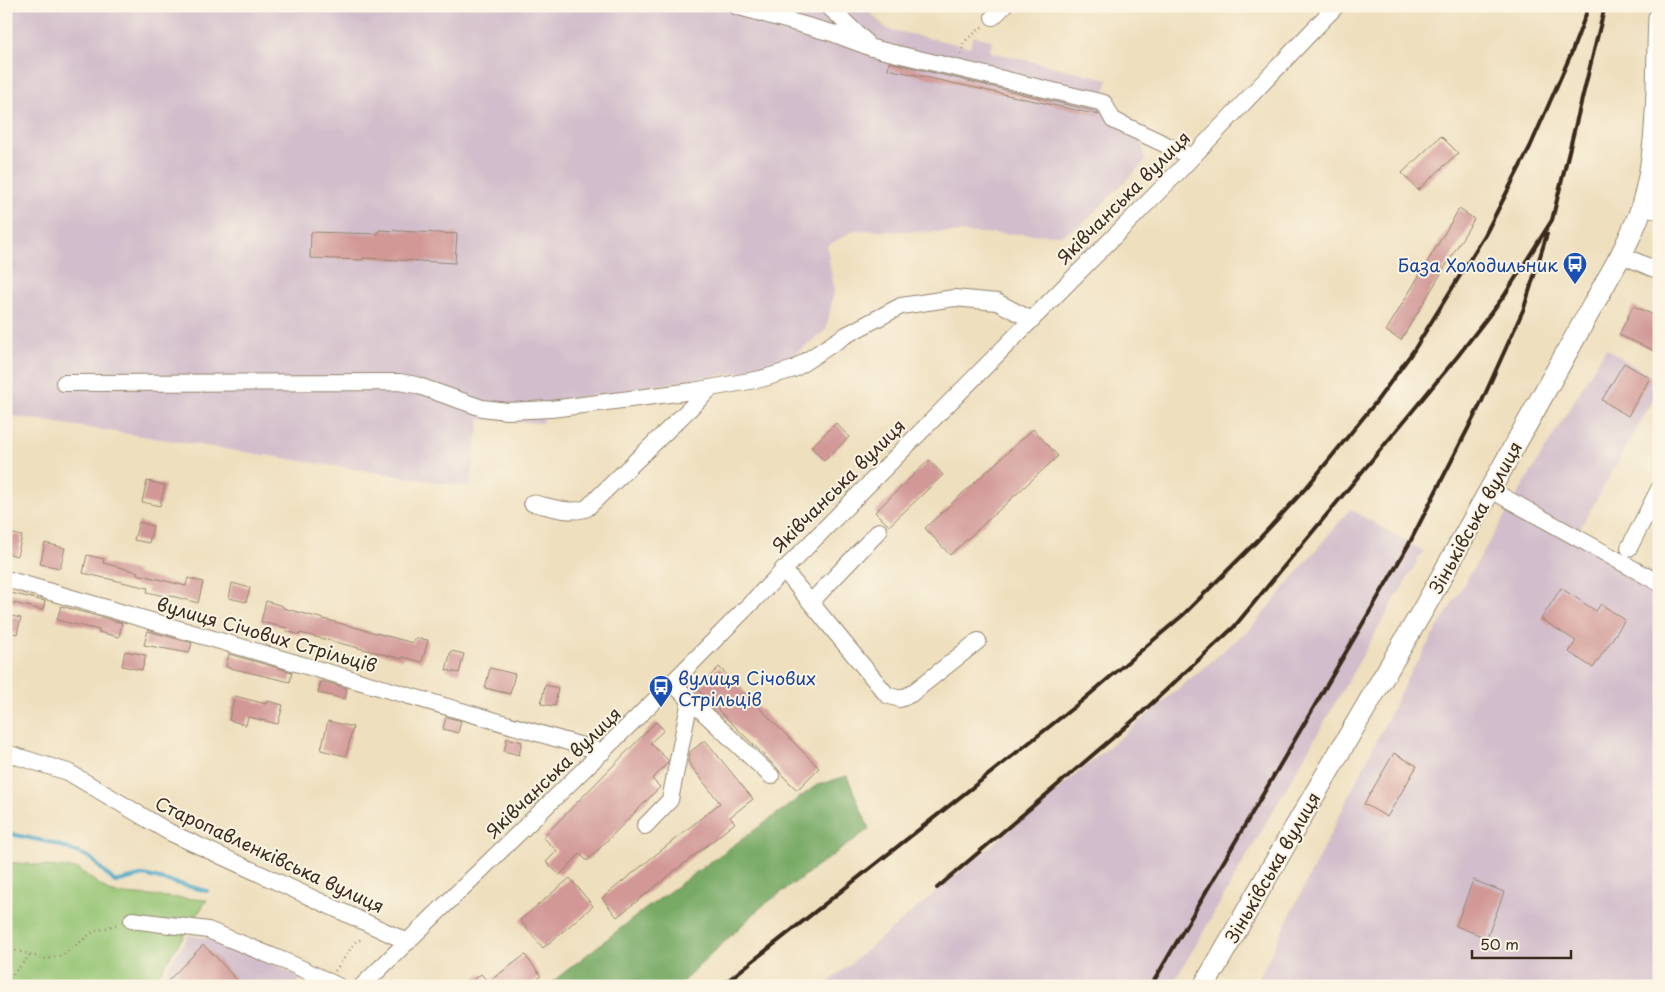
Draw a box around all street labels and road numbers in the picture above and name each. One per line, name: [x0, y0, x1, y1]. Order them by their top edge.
street label: Яківчанська вулиця: [1050, 124, 1196, 270]
street label: Яківчанська вулиця: [765, 412, 911, 558]
street label: Зіньківська вулиця: [1422, 436, 1528, 598]
street label: вулиця Січових Стрільців: [154, 590, 380, 678]
street label: Яківчанська вулиця: [479, 700, 627, 844]
street label: Зіньківська вулиця: [1218, 787, 1326, 947]
street label: Старопавленківська вулиця: [151, 789, 389, 919]

